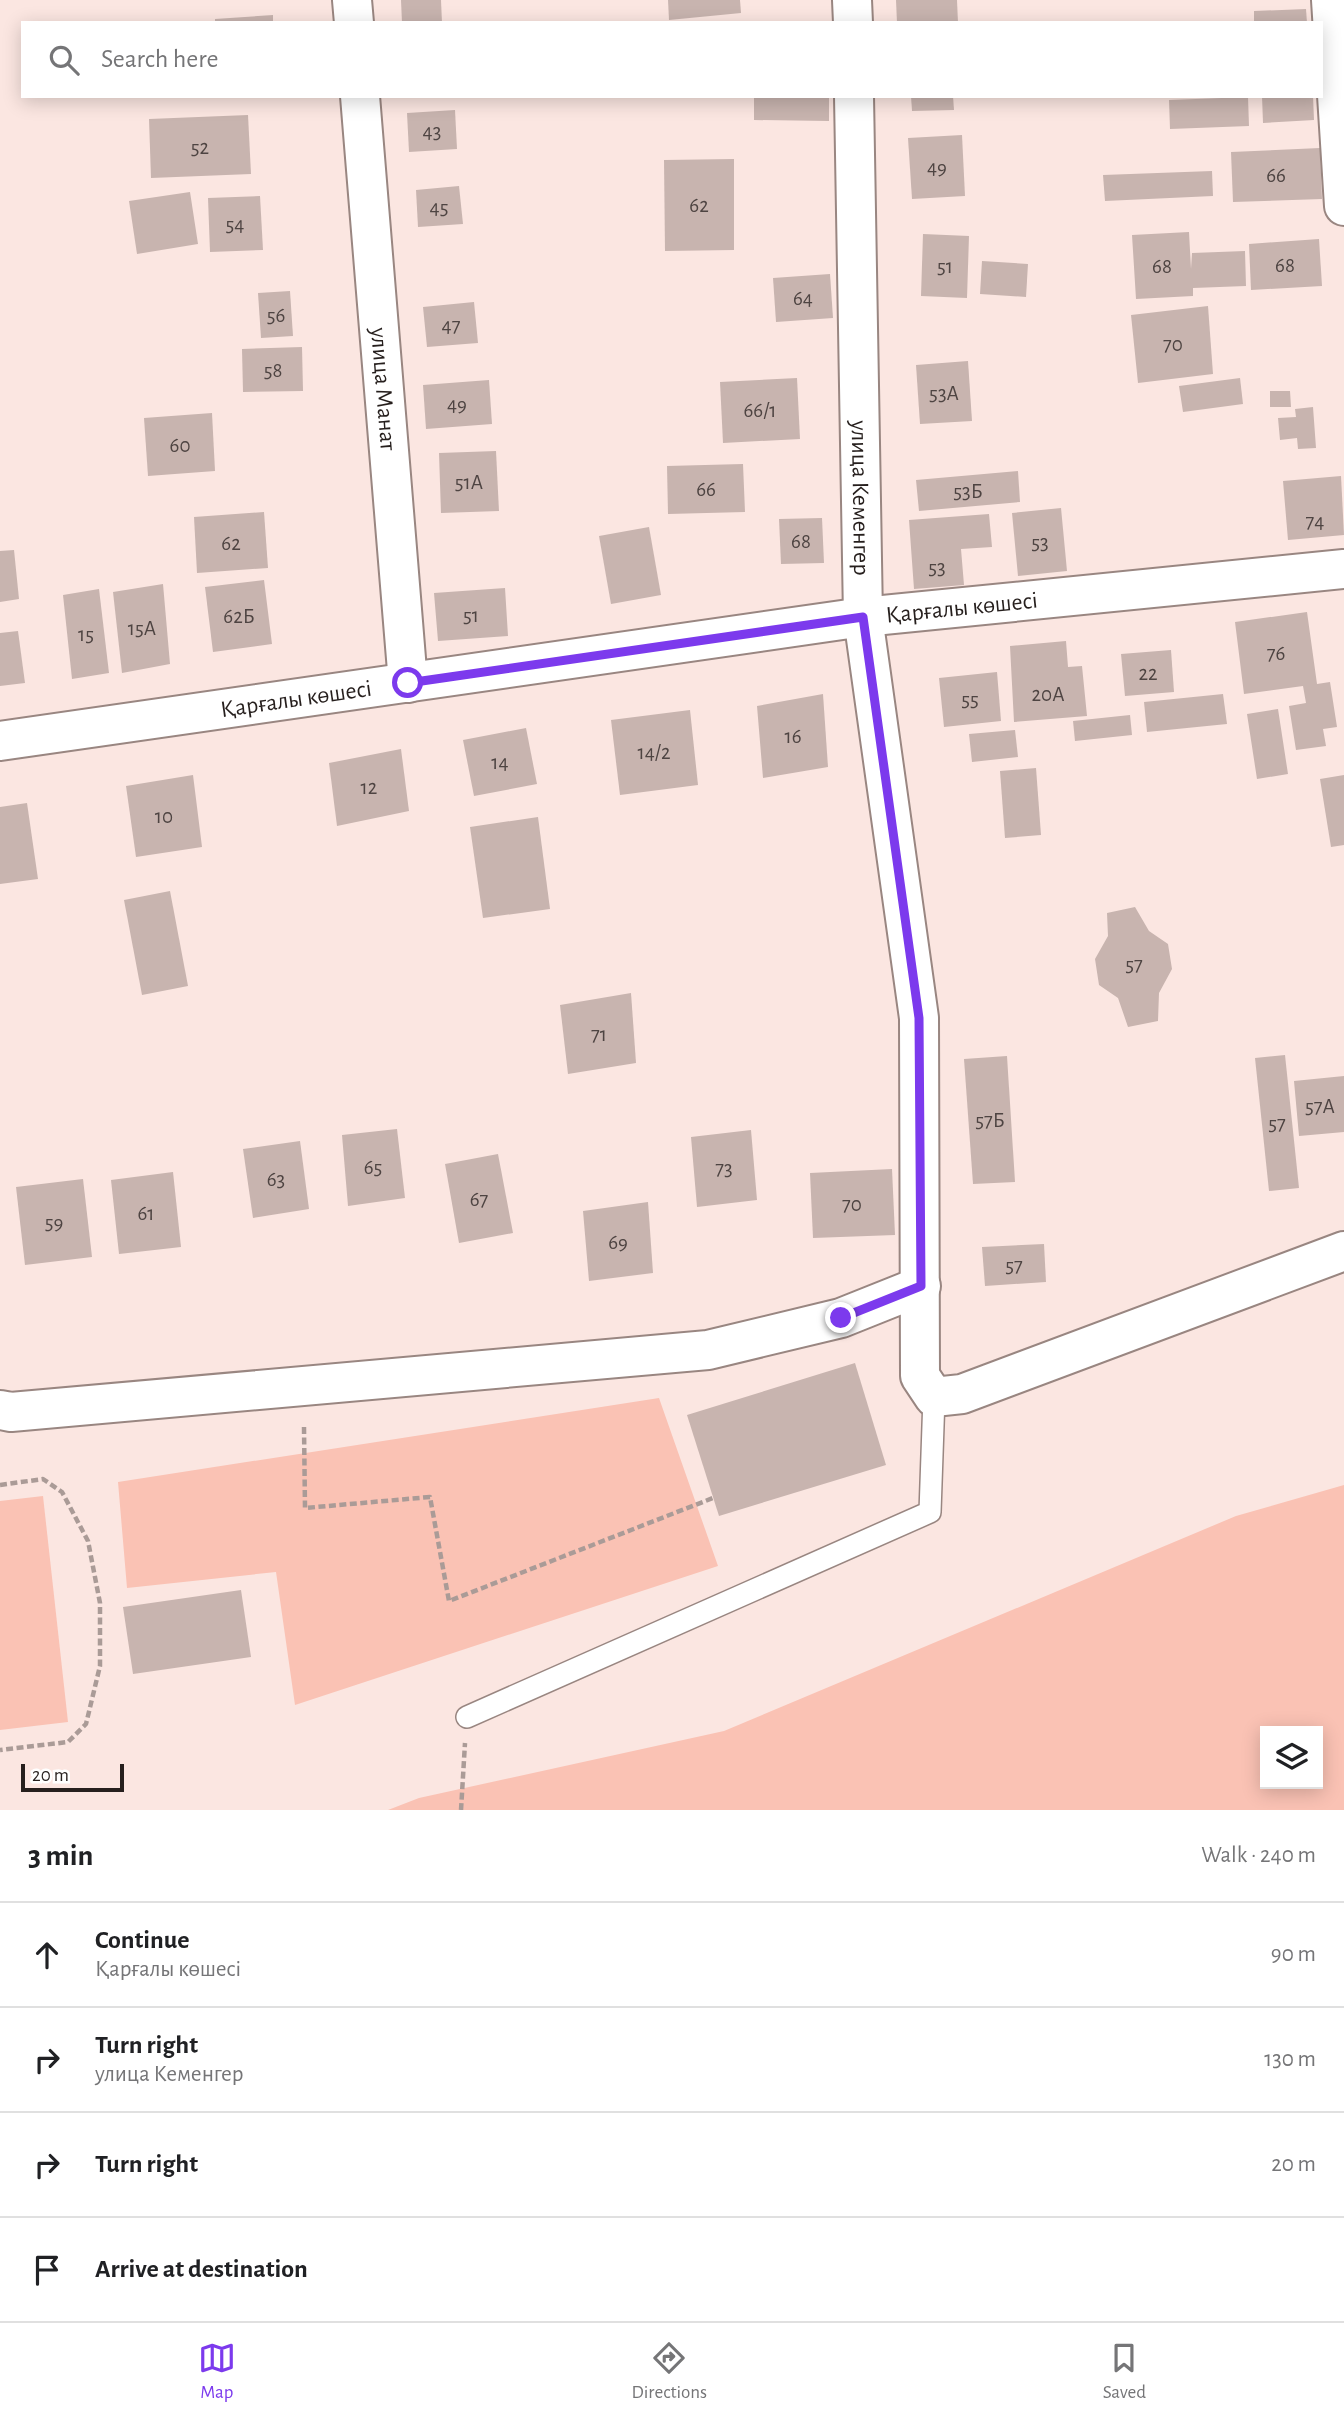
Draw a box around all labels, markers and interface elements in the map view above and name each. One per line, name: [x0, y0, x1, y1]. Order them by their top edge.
search box: [21, 21, 1323, 98]
icon: search: [45, 41, 83, 79]
text: Search here: [101, 46, 219, 72]
house number: 43: [423, 121, 441, 142]
house number: 52: [191, 137, 209, 158]
house number: 49: [927, 157, 947, 178]
house number: 66: [1266, 165, 1286, 186]
house number: 62: [689, 195, 709, 216]
house number: 45: [430, 197, 448, 218]
house number: 54: [226, 214, 244, 235]
house number: 68: [1275, 255, 1295, 276]
house number: 51: [937, 256, 953, 277]
house number: 68: [1152, 256, 1172, 277]
house number: 64: [793, 288, 813, 309]
house number: 56: [267, 305, 285, 326]
house number: 47: [442, 315, 461, 336]
street label: улица Манат: [366, 326, 400, 452]
house number: 70: [1163, 334, 1183, 355]
house number: 58: [264, 360, 282, 381]
house number: 53А: [929, 383, 959, 404]
house number: 49: [447, 394, 467, 415]
house number: 66/1: [744, 400, 777, 421]
street label: улица Кеменгер: [847, 419, 873, 576]
house number: 60: [170, 435, 190, 456]
house number: 51А: [455, 472, 483, 493]
house number: 66: [696, 479, 716, 500]
house number: 53Б: [953, 481, 983, 502]
house number: 74: [1306, 511, 1324, 532]
house number: 68: [791, 531, 811, 552]
house number: 53: [1031, 532, 1049, 553]
house number: 62: [221, 533, 241, 554]
house number: 53: [928, 557, 946, 578]
street label: Қарғалы көшесі: [885, 589, 1039, 628]
house number: 51: [463, 605, 479, 626]
house number: 62Б: [223, 606, 255, 627]
house number: 15А: [128, 618, 156, 639]
house number: 15: [78, 624, 94, 645]
house number: 76: [1267, 643, 1285, 664]
house number: 22: [1138, 663, 1158, 684]
route start: [392, 667, 423, 698]
street label: Қарғалы көшесі: [219, 677, 373, 722]
house number: 20А: [1032, 684, 1065, 705]
house number: 55: [961, 689, 979, 710]
house number: 16: [784, 726, 802, 747]
house number: 14/2: [638, 742, 670, 763]
house number: 14: [491, 752, 509, 773]
house number: 12: [361, 777, 377, 798]
house number: 10: [155, 806, 173, 827]
house number: 57: [1125, 954, 1143, 975]
house number: 71: [591, 1024, 607, 1045]
house number: 57А: [1305, 1096, 1335, 1117]
house number: 57Б: [975, 1110, 1005, 1131]
house number: 57: [1268, 1113, 1286, 1134]
house number: 65: [364, 1157, 382, 1178]
house number: 73: [715, 1158, 733, 1179]
house number: 63: [267, 1169, 285, 1190]
house number: 67: [470, 1189, 489, 1210]
house number: 70: [842, 1194, 862, 1215]
house number: 61: [137, 1203, 155, 1224]
house number: 59: [45, 1212, 63, 1233]
house number: 69: [608, 1232, 628, 1253]
house number: 57: [1005, 1255, 1023, 1276]
route end: [825, 1302, 856, 1333]
map controls: [1260, 1726, 1323, 1789]
button: layers: [1260, 1726, 1323, 1789]
scale bar: [21, 1761, 124, 1793]
text: 20 m: [32, 1766, 69, 1785]
text: 3 min: [28, 1841, 93, 1871]
text: Walk · 240 m: [1201, 1844, 1316, 1867]
text: Continue: [95, 1927, 190, 1953]
icon: ahead: [28, 1936, 66, 1974]
text: 90 m: [1271, 1943, 1316, 1966]
text: Қарғалы көшесі: [95, 1958, 241, 1981]
text: Turn right: [95, 2032, 198, 2058]
icon: right: [28, 2041, 66, 2079]
text: 130 m: [1264, 2048, 1316, 2071]
text: улица Кеменгер: [95, 2063, 243, 2086]
icon: right: [28, 2146, 66, 2184]
text: Turn right: [95, 2151, 198, 2177]
text: 20 m: [1271, 2153, 1316, 2176]
icon: arrive: [28, 2251, 66, 2289]
text: Arrive at destination: [95, 2256, 308, 2282]
tab: Map: [198, 2339, 236, 2404]
tab: Directions: [631, 2339, 707, 2404]
tab: Saved: [1103, 2339, 1146, 2404]

